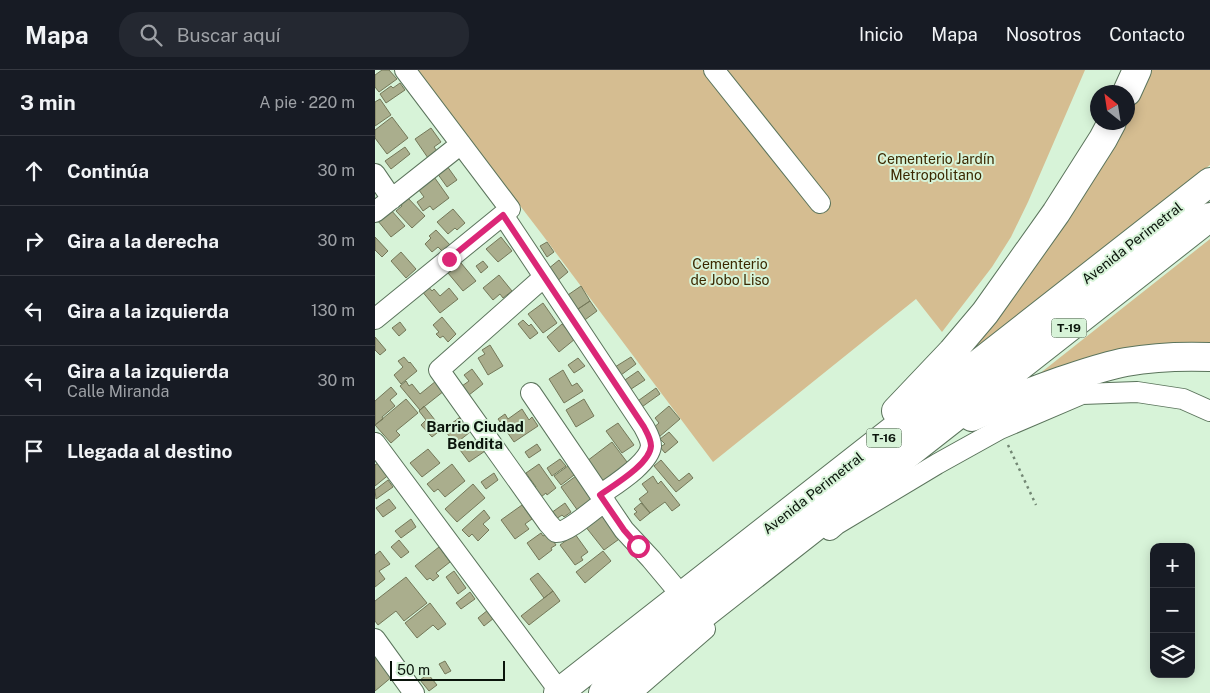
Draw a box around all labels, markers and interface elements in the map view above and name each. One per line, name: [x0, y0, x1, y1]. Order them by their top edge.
search box: [119, 12, 469, 57]
text: Mapa: [25, 21, 89, 49]
icon: search: [137, 21, 165, 49]
text: Buscar aquí: [177, 24, 280, 46]
text: Inicio: [859, 24, 903, 45]
text: Mapa: [931, 24, 978, 45]
text: Nosotros: [1006, 24, 1081, 45]
text: Contacto: [1109, 24, 1185, 45]
north arrow: [1090, 85, 1135, 130]
text: 3 min: [20, 90, 76, 115]
text: A pie · 220 m: [259, 93, 355, 112]
park label: Cementerio Jardín Metropolitano: [877, 151, 995, 183]
icon: ahead: [20, 157, 48, 185]
text: Continúa: [67, 160, 149, 182]
text: 30 m: [318, 161, 355, 180]
street label: Avenida Perimetral: [1079, 199, 1185, 287]
icon: right: [20, 227, 48, 255]
text: Gira a la derecha: [67, 230, 219, 252]
text: 30 m: [318, 231, 355, 250]
route end: [438, 248, 461, 271]
park label: Cementerio de Jobo Liso: [690, 256, 770, 288]
icon: left: [20, 297, 48, 325]
text: Gira a la izquierda: [67, 300, 229, 322]
text: 130 m: [311, 301, 355, 320]
road number: T-19: [1051, 318, 1087, 338]
text: Gira a la izquierda: [67, 360, 229, 382]
icon: left: [20, 367, 48, 395]
text: 30 m: [318, 371, 355, 390]
text: Calle Miranda: [67, 382, 169, 401]
district label: Barrio Ciudad Bendita: [426, 418, 524, 452]
road number: T-16: [867, 428, 901, 448]
icon: arrive: [20, 437, 48, 465]
text: Llegada al destino: [67, 440, 232, 462]
street label: Avenida Perimetral: [760, 449, 866, 537]
route start: [627, 535, 650, 558]
map controls: [1150, 543, 1195, 678]
button: +: [1150, 543, 1195, 588]
button: −: [1150, 588, 1195, 633]
button: layers: [1150, 633, 1195, 678]
scale bar: [390, 658, 505, 681]
text: 50 m: [397, 662, 430, 678]

